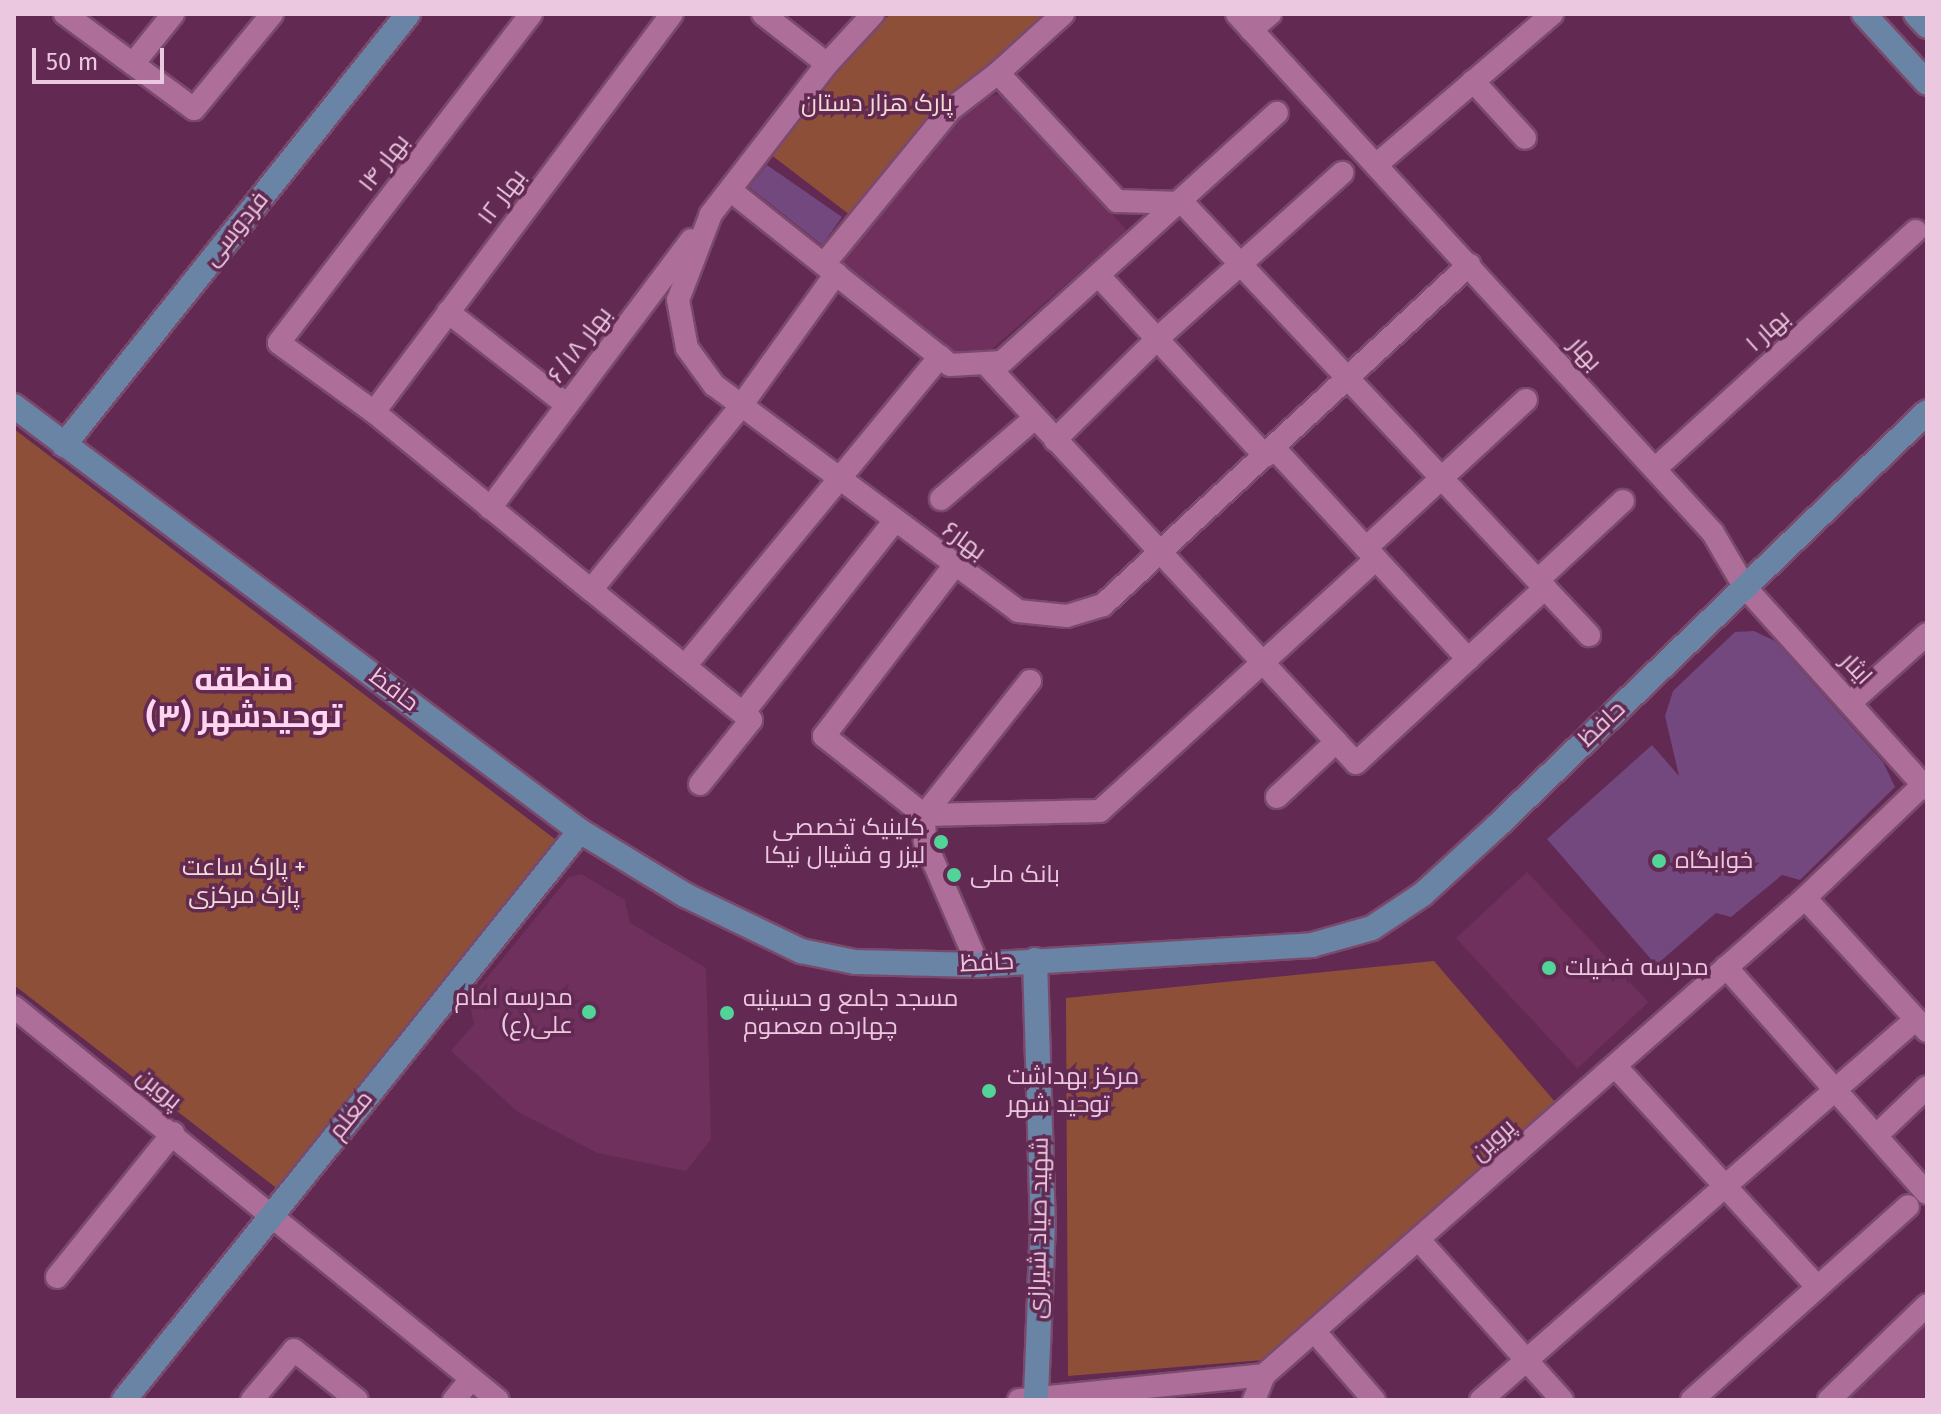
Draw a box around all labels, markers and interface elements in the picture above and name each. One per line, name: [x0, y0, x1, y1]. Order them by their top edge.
scale bar: [36, 32, 168, 82]
text: 50 m: [46, 48, 98, 76]
park label: پارک هزار دستان: [801, 90, 953, 118]
street label: بهار ۱۴: [353, 128, 415, 198]
street label: بهار ۱۲: [472, 164, 532, 230]
street label: فردوسی: [197, 186, 275, 272]
street label: بهار ۶/۱۸: [542, 301, 618, 389]
street label: بهار ۱: [1740, 304, 1796, 358]
street label: بهار: [1562, 331, 1608, 377]
street label: بهار۶: [936, 516, 992, 566]
street label: ایثار: [1834, 647, 1878, 691]
district label: منطقه توحیدشهر (۳): [146, 661, 342, 736]
street label: حافظ: [364, 662, 424, 718]
street label: حافظ: [1573, 695, 1631, 753]
place label: کلینیک تخصصی لیزر و فشیال نیکا: [764, 814, 925, 870]
marker: کلینیک تخصصی لیزر و فشیال نیکا: [932, 833, 950, 851]
place label: خوابگاه: [1675, 847, 1753, 875]
marker: خوابگاه: [1650, 852, 1668, 870]
park label: پارک ساعت + پارک مرکزی: [182, 854, 306, 910]
place label: بانک ملی: [970, 861, 1060, 889]
marker: بانک ملی: [945, 866, 963, 884]
street label: حافظ: [959, 947, 1015, 979]
place label: مدرسه فضیلت: [1565, 954, 1709, 982]
marker: مدرسه فضیلت: [1540, 959, 1558, 977]
place label: مدرسه امام علی(ع): [454, 984, 573, 1040]
place label: مسجد جامع و حسینیه چهارده معصوم: [743, 985, 958, 1041]
marker: مدرسه امام علی(ع): [580, 1003, 598, 1021]
marker: مسجد جامع و حسینیه چهارده معصوم: [718, 1004, 736, 1022]
street label: پروین: [131, 1062, 187, 1116]
place label: مرکز بهداشت توحید شهر: [1007, 1063, 1139, 1119]
marker: مرکز بهداشت توحید شهر: [978, 1080, 1000, 1102]
street label: معلم: [323, 1085, 379, 1145]
street label: پروین: [1465, 1113, 1521, 1167]
street label: شهید صیاد شیرازی: [1023, 1137, 1055, 1319]

